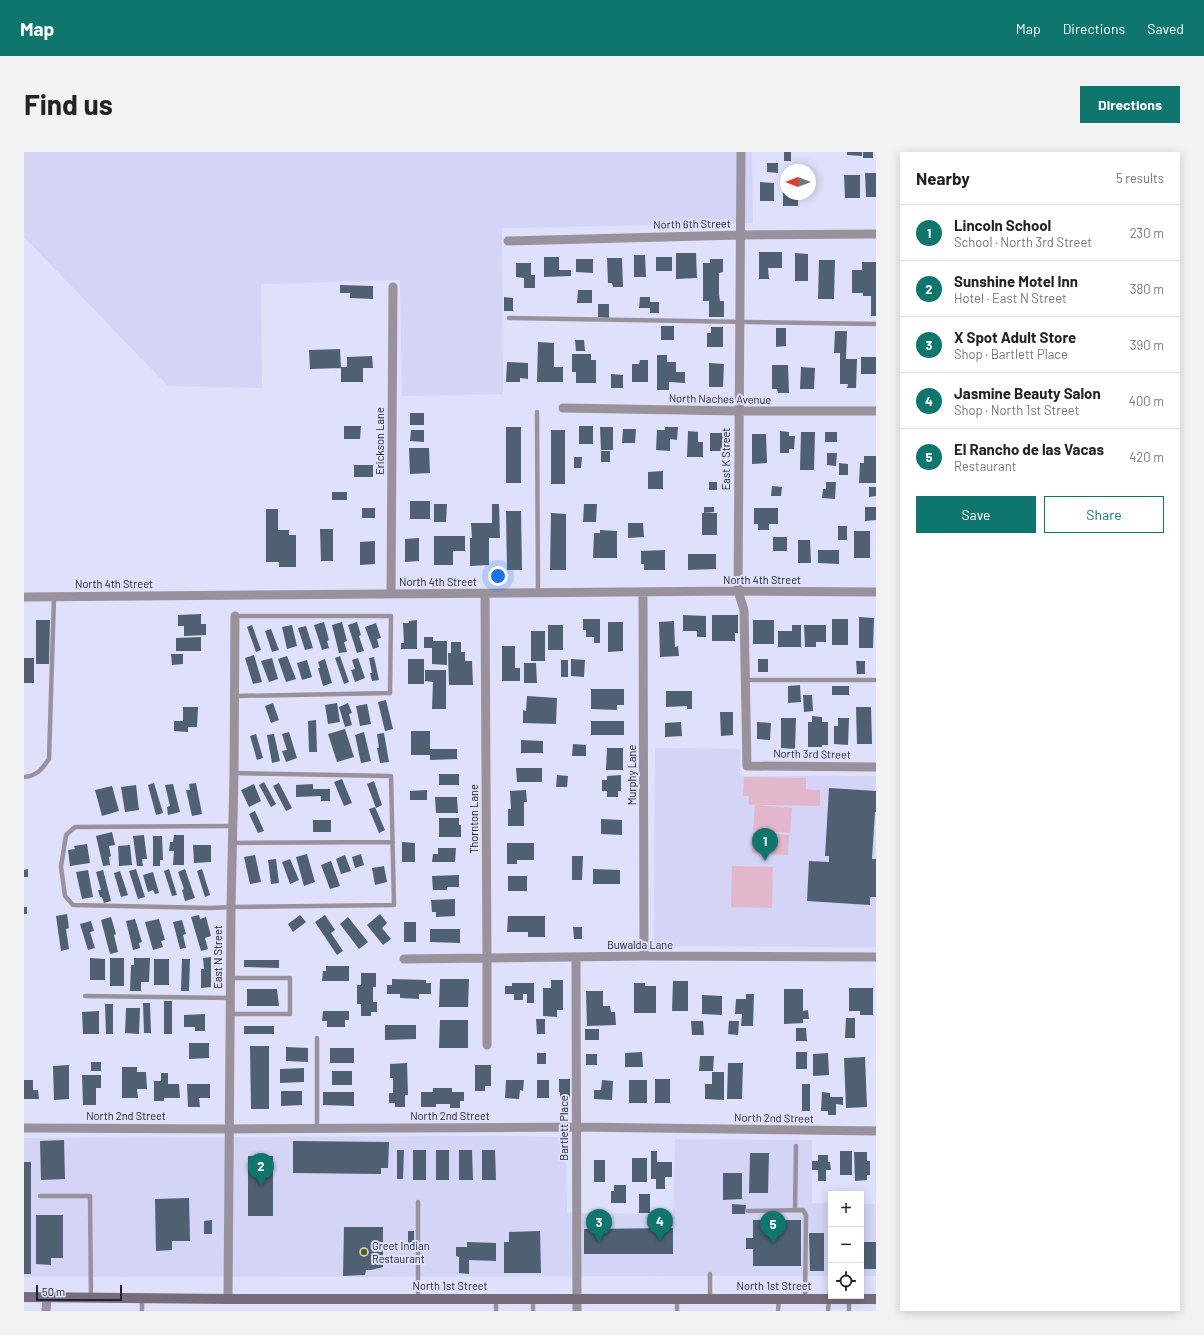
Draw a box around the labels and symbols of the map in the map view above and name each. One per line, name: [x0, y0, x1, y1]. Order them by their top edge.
north arrow: [780, 164, 816, 200]
street label: North 6th Street: [653, 216, 731, 231]
street label: North Naches Avenue: [669, 391, 772, 406]
street label: Erickson Lane: [373, 407, 386, 475]
street label: East K Street: [719, 428, 732, 490]
your location: [488, 566, 508, 586]
street label: North 4th Street: [723, 573, 801, 586]
street label: North 4th Street: [399, 575, 477, 588]
street label: North 4th Street: [75, 577, 153, 590]
street label: Murphy Lane: [625, 745, 638, 805]
street label: North 3rd Street: [773, 746, 851, 761]
street label: Thornton Lane: [467, 784, 480, 854]
pin: 1: [752, 828, 778, 861]
street label: East N Street: [211, 925, 224, 989]
street label: Buwalda Lane: [607, 938, 673, 951]
street label: Bartlett Place: [557, 1095, 570, 1161]
street label: North 2nd Street: [86, 1109, 166, 1122]
street label: North 2nd Street: [410, 1109, 490, 1122]
street label: North 2nd Street: [734, 1110, 814, 1125]
pin: 2: [248, 1153, 274, 1186]
pin: 4: [647, 1208, 673, 1241]
pin: 3: [586, 1209, 612, 1242]
pin: 5: [760, 1211, 786, 1244]
place label: Greet Indian Restaurant: [372, 1239, 430, 1265]
marker: Greet Indian Restaurant: [359, 1247, 369, 1257]
street label: North 1st Street: [412, 1279, 488, 1292]
street label: North 1st Street: [736, 1279, 812, 1292]
scale bar: [36, 1283, 122, 1302]

